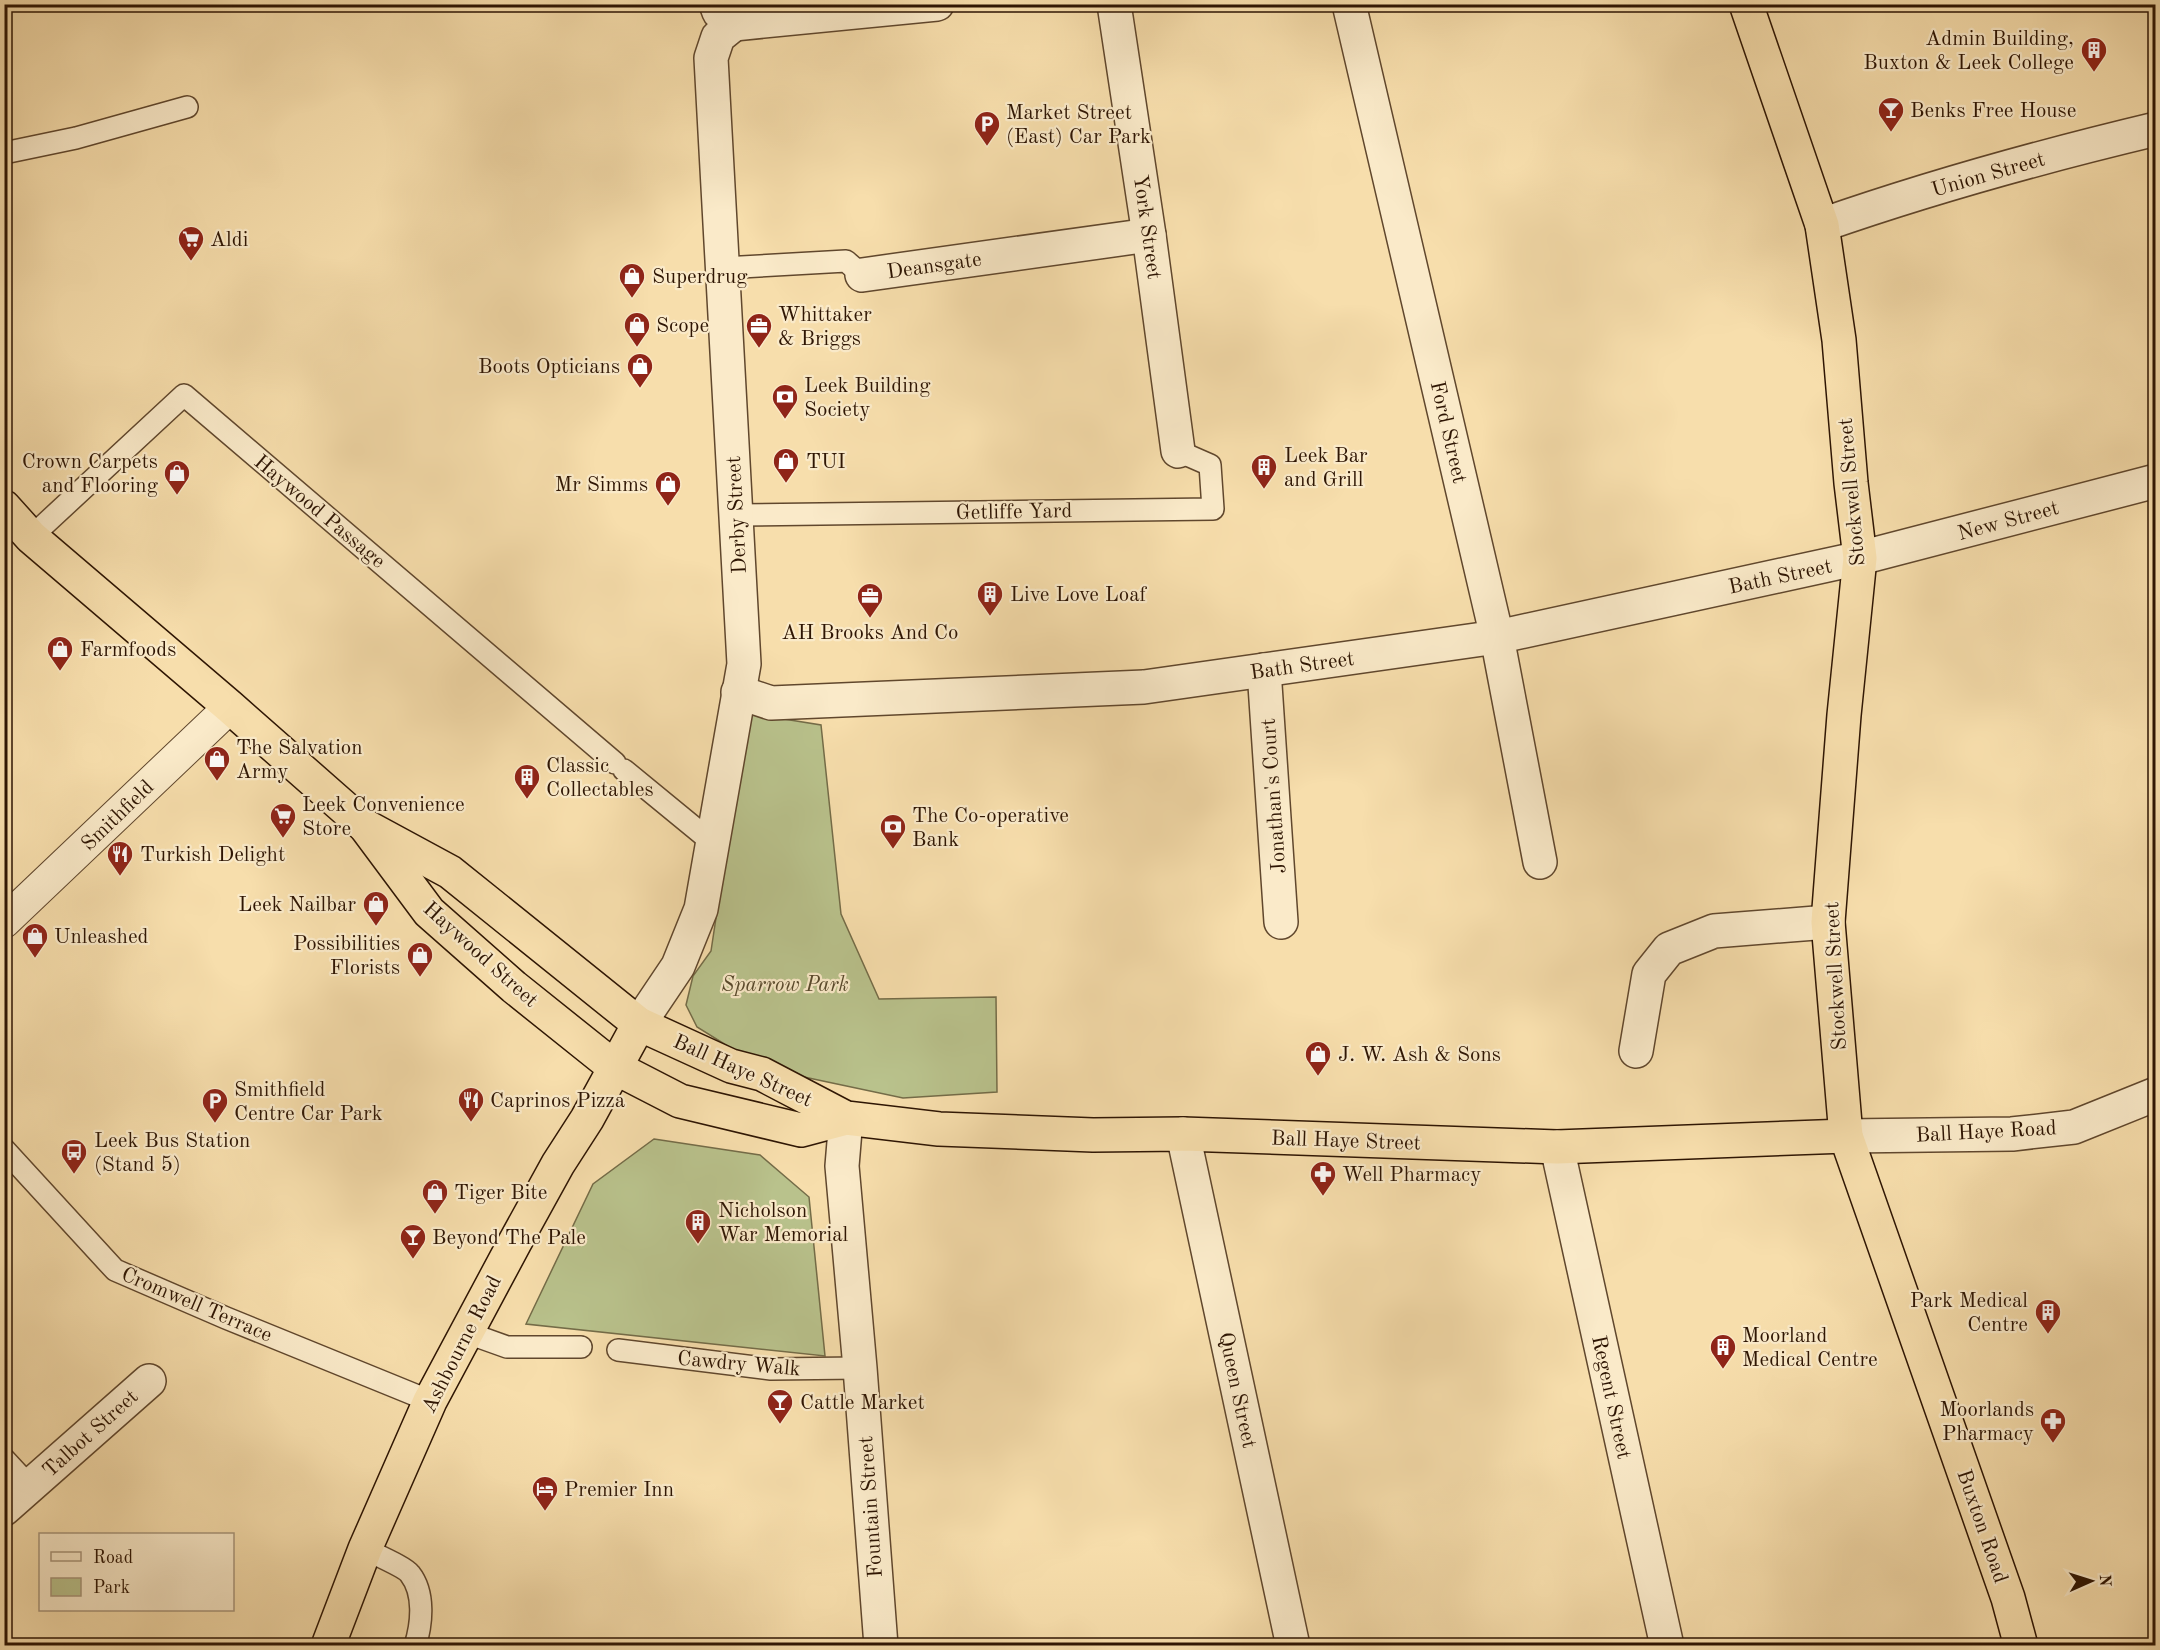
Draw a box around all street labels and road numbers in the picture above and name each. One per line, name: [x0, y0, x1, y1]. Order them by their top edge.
street label: Union Street: [1929, 149, 2047, 202]
street label: York Street: [1129, 174, 1164, 281]
street label: Deansgate: [885, 249, 983, 284]
street label: Ford Street: [1426, 379, 1469, 485]
street label: Stockwell Street: [1836, 417, 1869, 567]
street label: Haywood Passage: [249, 451, 389, 573]
street label: Derby Street: [724, 455, 751, 574]
street label: New Street: [1956, 498, 2061, 545]
street label: Getliffe Yard: [955, 501, 1073, 524]
street label: Bath Street: [1727, 556, 1834, 599]
street label: Bath Street: [1249, 649, 1356, 684]
street label: Jonathan's Court: [1259, 718, 1290, 874]
street label: Smithfield: [78, 777, 158, 855]
street label: Haywood Street: [419, 898, 541, 1012]
street label: Stockwell Street: [1822, 901, 1851, 1051]
street label: Ball Haye Street: [670, 1031, 815, 1111]
street label: Ball Haye Road: [1915, 1118, 2057, 1147]
street label: Ball Haye Street: [1271, 1128, 1421, 1155]
street label: Cromwell Terrace: [118, 1264, 275, 1347]
street label: Ashbourne Road: [419, 1273, 506, 1417]
street label: Queen Street: [1214, 1330, 1259, 1450]
street label: Regent Street: [1587, 1334, 1634, 1461]
street label: Cawdry Walk: [676, 1349, 801, 1380]
street label: Talbot Street: [39, 1386, 143, 1482]
street label: Fountain Street: [856, 1435, 887, 1578]
street label: Buxton Road: [1952, 1467, 2011, 1586]

